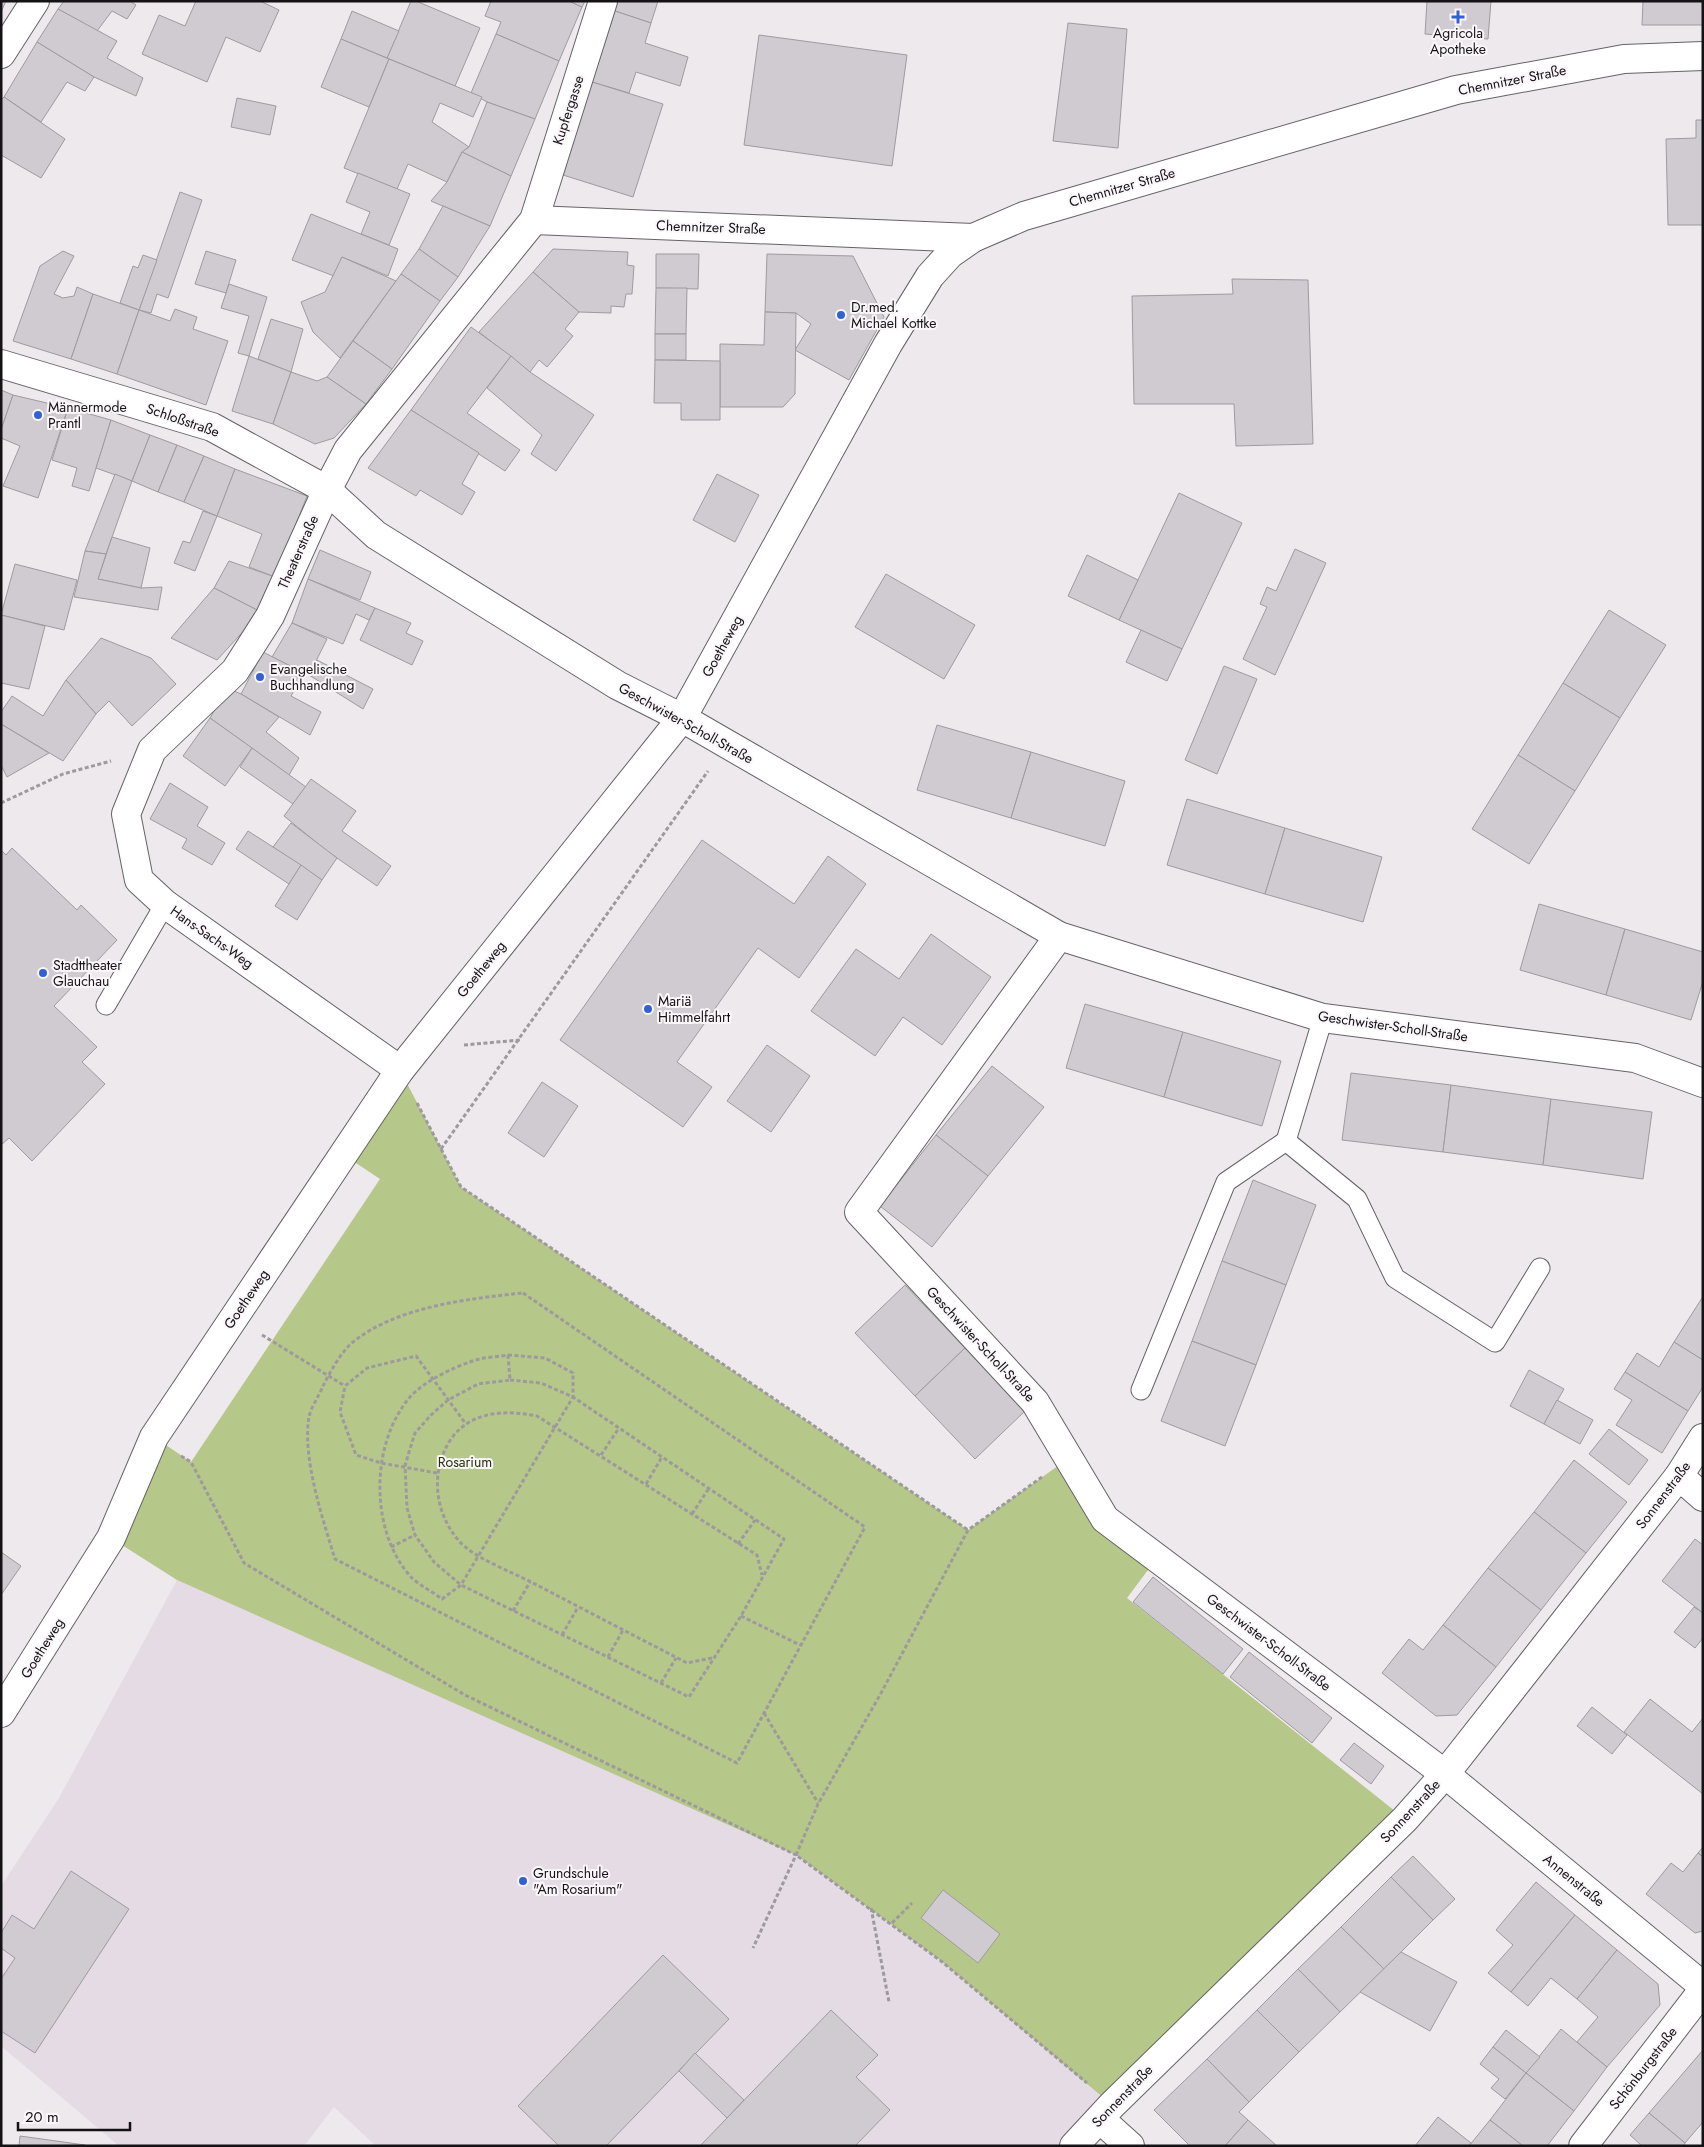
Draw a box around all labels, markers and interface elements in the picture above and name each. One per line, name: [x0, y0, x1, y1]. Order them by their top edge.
marker: Agricola Apotheke: [1452, 11, 1464, 23]
place label: Agricola Apotheke: [1430, 23, 1486, 59]
street label: Chemnitzer Straße: [1456, 60, 1568, 100]
street label: Kupfergasse: [547, 73, 589, 147]
street label: Chemnitzer Straße: [1067, 162, 1177, 212]
street label: Chemnitzer Straße: [656, 215, 766, 239]
place label: Dr.med. Michael Kottke: [851, 297, 936, 333]
marker: Dr.med. Michael Kottke: [835, 309, 847, 321]
place label: Männermode Prantl: [48, 397, 127, 433]
street label: Schloßstraße: [144, 398, 222, 442]
marker: Männermode Prantl: [32, 409, 44, 421]
street label: Theaterstraße: [273, 512, 323, 592]
street label: Goetheweg: [697, 611, 747, 681]
place label: Evangelische Buchhandlung: [270, 659, 355, 695]
marker: Evangelische Buchhandlung: [254, 671, 266, 683]
street label: Geschwister-Scholl-Straße: [615, 678, 757, 768]
street label: Hans-Sachs-Weg: [166, 901, 258, 973]
street label: Goetheweg: [452, 936, 510, 1002]
place label: Stadttheater Glauchau: [53, 955, 122, 991]
marker: Stadttheater Glauchau: [37, 967, 49, 979]
place label: Mariä Himmelfahrt: [658, 991, 731, 1027]
marker: Mariä Himmelfahrt: [642, 1003, 654, 1015]
street label: Geschwister-Scholl-Straße: [1317, 1006, 1469, 1046]
street label: Goetheweg: [219, 1265, 273, 1333]
street label: Geschwister-Scholl-Straße: [922, 1282, 1040, 1406]
park label: Rosarium: [438, 1452, 492, 1472]
street label: Sonnenstraße: [1631, 1457, 1695, 1533]
street label: Geschwister-Scholl-Straße: [1203, 1589, 1335, 1695]
street label: Goetheweg: [16, 1614, 68, 1682]
street label: Sonnenstraße: [1375, 1775, 1445, 1847]
street label: Annenstraße: [1539, 1849, 1609, 1911]
place label: Grundschule "Am Rosarium": [533, 1863, 622, 1899]
marker: Grundschule "Am Rosarium": [517, 1875, 529, 1887]
street label: Schönburgstraße: [1604, 2022, 1682, 2114]
street label: Sonnenstraße: [1087, 2060, 1157, 2132]
scale bar: [18, 2100, 130, 2132]
text: 20 m: [25, 2106, 59, 2128]

